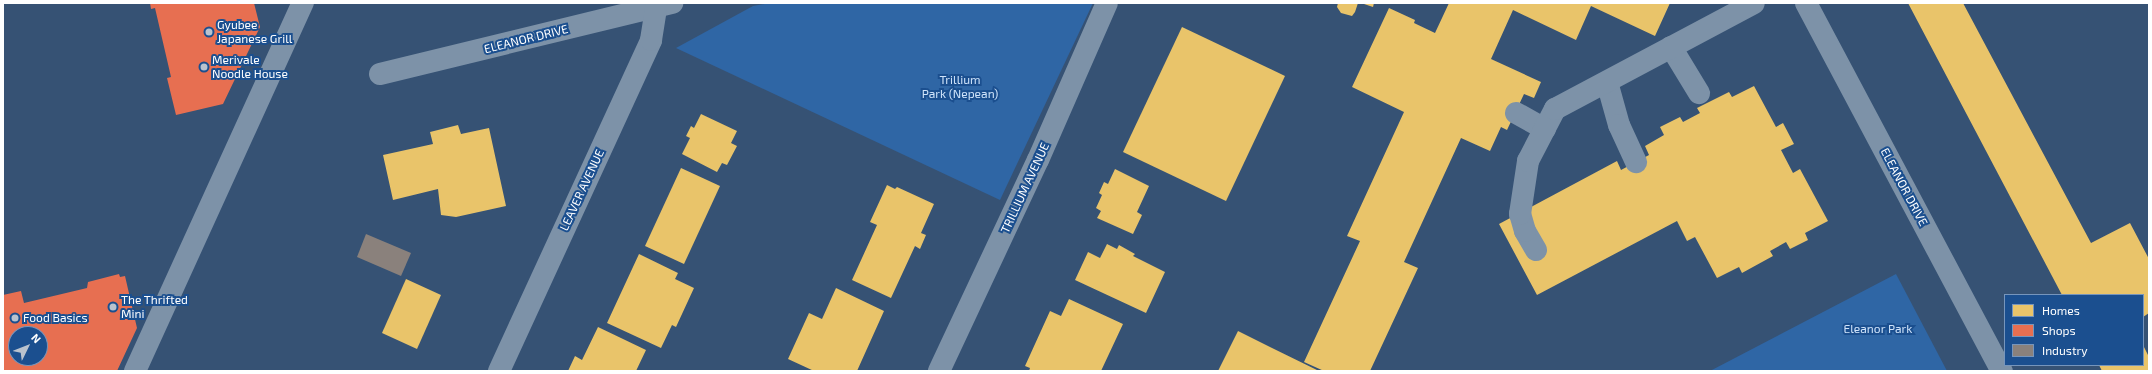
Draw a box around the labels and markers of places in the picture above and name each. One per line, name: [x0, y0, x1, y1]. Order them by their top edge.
place label: Gyubee Japanese Grill: [217, 18, 292, 46]
marker: Gyubee Japanese Grill: [204, 27, 214, 37]
place label: Merivale Noodle House: [212, 53, 288, 81]
marker: Merivale Noodle House: [199, 62, 209, 72]
place label: The Thrifted Mini: [121, 293, 188, 321]
marker: The Thrifted Mini: [108, 302, 118, 312]
place label: Food Basics: [23, 311, 88, 325]
marker: Food Basics: [10, 313, 20, 323]

